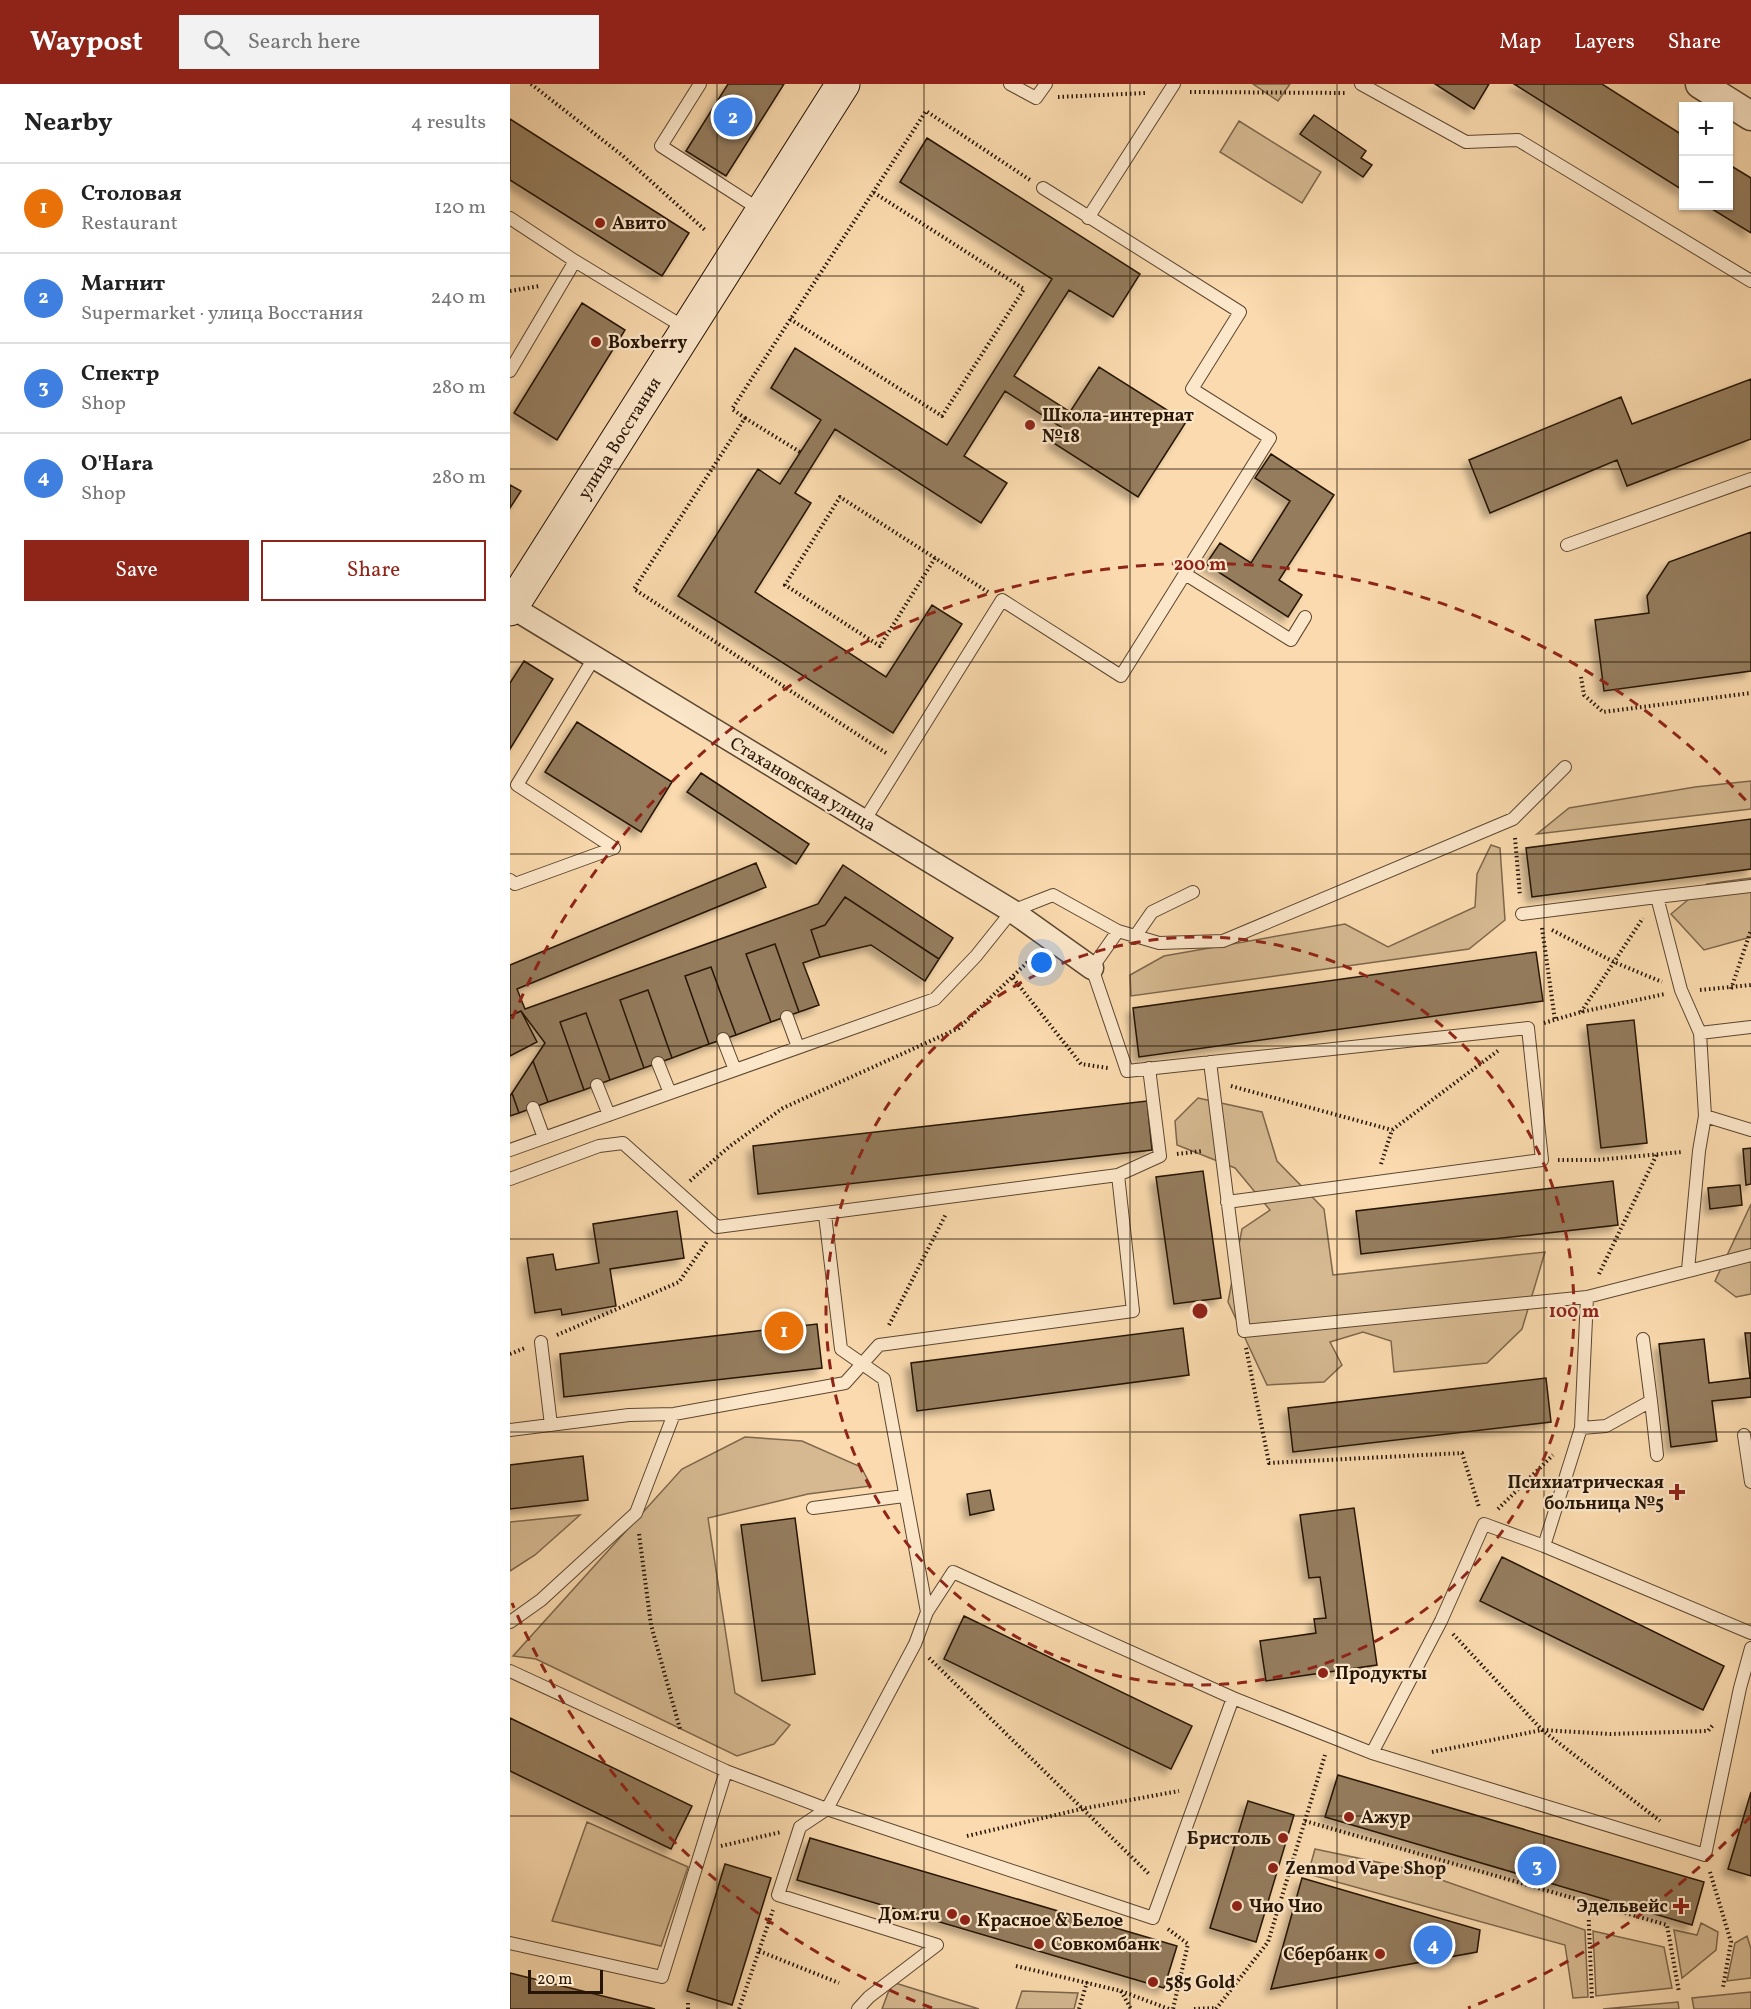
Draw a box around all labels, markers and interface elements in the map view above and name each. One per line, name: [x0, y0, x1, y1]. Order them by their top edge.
search box: [179, 15, 599, 69]
text: Waypost: [30, 23, 143, 62]
icon: search: [200, 26, 233, 59]
text: Search here: [248, 27, 360, 58]
text: Map: [1499, 28, 1541, 57]
text: Layers: [1574, 28, 1635, 57]
text: Share: [1668, 28, 1721, 57]
pin: 2: [714, 94, 752, 140]
map controls: [1679, 102, 1733, 210]
button: +: [1679, 102, 1733, 156]
text: Nearby: [24, 105, 113, 141]
text: 4 results: [411, 109, 486, 137]
button: −: [1679, 156, 1733, 210]
text: Столовая: [81, 179, 182, 210]
text: 1: [39, 194, 48, 222]
text: 120 m: [434, 194, 486, 222]
text: Restaurant: [81, 210, 178, 238]
place label: Авито: [612, 212, 667, 237]
marker: Авито: [593, 216, 607, 230]
text: Магнит: [81, 269, 165, 300]
text: 2: [38, 284, 49, 312]
text: 240 m: [431, 284, 486, 312]
text: Supermarket · улица Восстания: [81, 300, 363, 328]
place label: Boxberry: [608, 331, 687, 356]
marker: Boxberry: [589, 335, 603, 349]
text: Спектр: [81, 359, 159, 390]
street label: улица Восстания: [573, 373, 668, 505]
text: 3: [38, 374, 49, 402]
text: 280 m: [431, 374, 486, 402]
text: Shop: [81, 390, 126, 418]
place label: Школа-интернат №18: [1042, 404, 1194, 450]
marker: Школа-интернат №18: [1023, 418, 1037, 432]
text: O'Hara: [81, 449, 154, 480]
text: 4: [37, 464, 50, 492]
text: 280 m: [431, 464, 486, 492]
text: Shop: [81, 480, 126, 508]
button: Save: [24, 540, 249, 601]
button: Share: [261, 540, 486, 601]
text: 200 m: [1174, 553, 1226, 578]
street label: Стахановская улица: [725, 732, 880, 839]
your location: [1027, 948, 1056, 977]
text: 100 m: [1549, 1300, 1599, 1325]
centre of rings: [1190, 1301, 1210, 1321]
pin: 1: [764, 1308, 804, 1354]
place label: Психиатрическая больница №5: [1508, 1471, 1664, 1517]
marker: Психиатрическая больница №5: [1668, 1483, 1686, 1501]
place label: Продукты: [1335, 1662, 1427, 1687]
marker: Продукты: [1316, 1666, 1330, 1680]
place label: Ажур: [1361, 1806, 1411, 1831]
marker: Ажур: [1342, 1810, 1356, 1824]
place label: Бристоль: [1187, 1827, 1271, 1852]
marker: Бристоль: [1276, 1831, 1290, 1845]
pin: 3: [1518, 1844, 1556, 1888]
place label: Zenmod Vape Shop: [1285, 1857, 1446, 1882]
marker: Zenmod Vape Shop: [1266, 1861, 1280, 1875]
place label: Чио Чио: [1249, 1895, 1323, 1920]
place label: Эдельвейс: [1576, 1895, 1668, 1920]
marker: Эдельвейс: [1672, 1897, 1690, 1915]
marker: Чио Чио: [1230, 1899, 1244, 1913]
place label: Дом.ru: [878, 1903, 940, 1928]
marker: Дом.ru: [945, 1907, 959, 1921]
place label: Красное & Белое: [977, 1909, 1123, 1934]
marker: Красное & Белое: [958, 1913, 972, 1927]
pin: 4: [1414, 1922, 1452, 1968]
place label: Совкомбанк: [1051, 1933, 1160, 1958]
marker: Совкомбанк: [1032, 1937, 1046, 1951]
place label: Сбербанк: [1283, 1943, 1368, 1968]
marker: Сбербанк: [1373, 1947, 1387, 1961]
scale bar: [528, 1967, 603, 1994]
text: 20 m: [537, 1969, 572, 1991]
place label: 585 Gold: [1165, 1971, 1236, 1996]
marker: 585 Gold: [1146, 1975, 1160, 1989]

